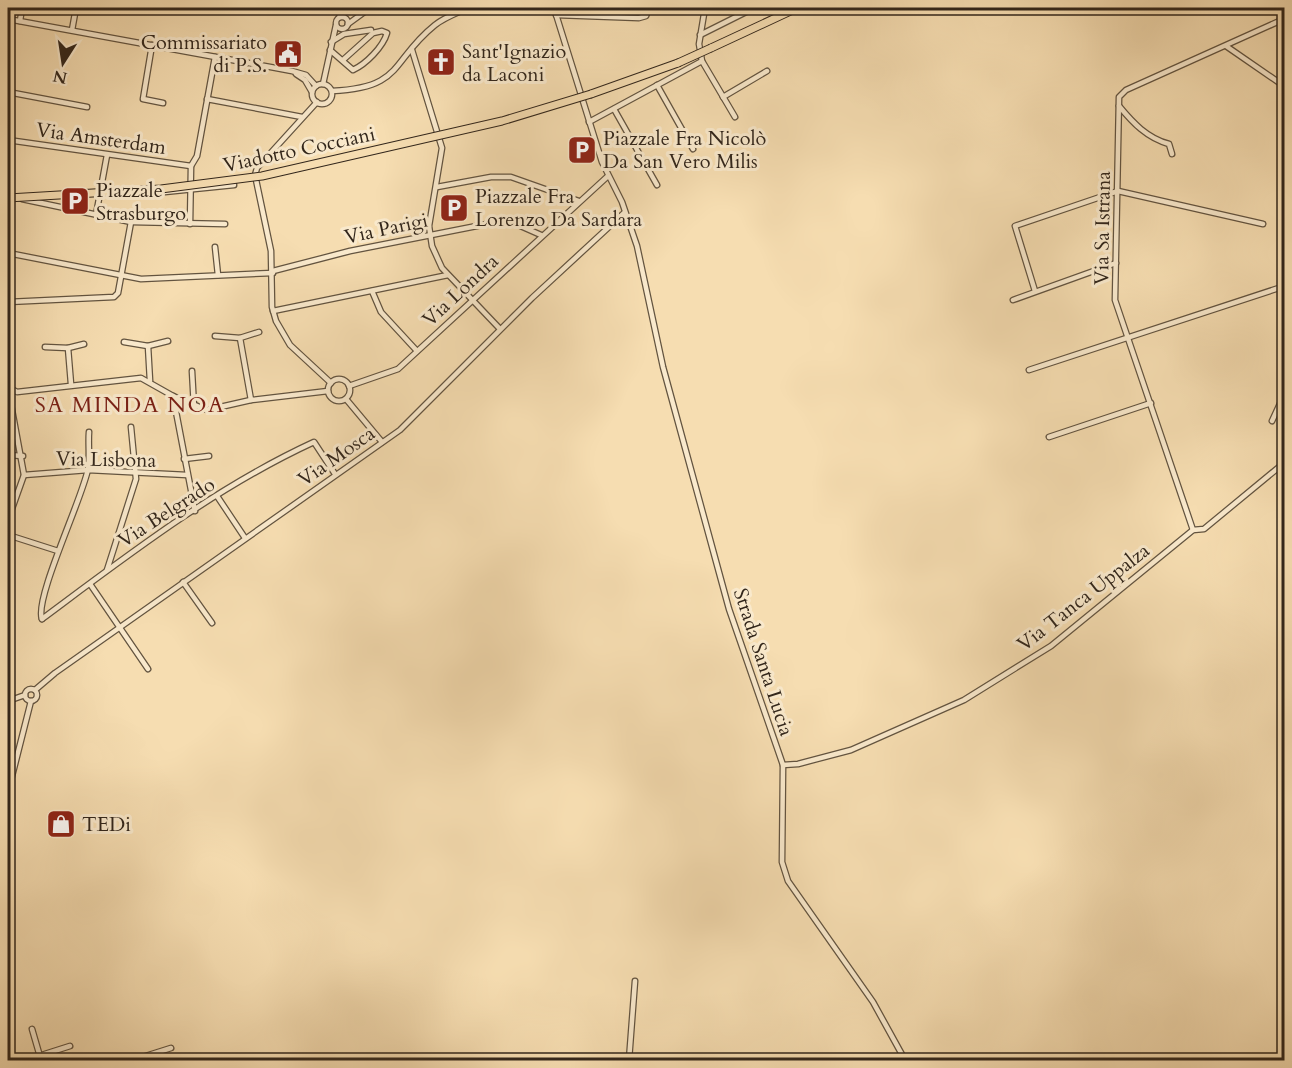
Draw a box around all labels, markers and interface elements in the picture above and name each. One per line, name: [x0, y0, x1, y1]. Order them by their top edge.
place label: Commissariato di P.S.: [141, 29, 267, 79]
north arrow: [33, 33, 93, 93]
public building icon: Commissariato di P.S.: [272, 38, 304, 70]
place label: Sant'Ignazio da Laconi: [462, 38, 566, 88]
church icon: Sant'Ignazio da Laconi: [425, 46, 457, 78]
text: N: [51, 64, 69, 89]
street label: Via Amsterdam: [34, 116, 168, 161]
street label: Viadotto Cocciani: [221, 120, 378, 179]
place label: Piazzale Fra Nicolò Da San Vero Milis: [603, 125, 767, 175]
parking icon: Piazzale Fra Nicolò Da San Vero Milis: [566, 134, 598, 166]
street label: Via Sa Istrana: [1088, 170, 1117, 285]
place label: Piazzale Strasburgo: [96, 177, 186, 227]
place label: Piazzale Fra Lorenzo Da Sardara: [475, 183, 643, 233]
parking icon: Piazzale Strasburgo: [59, 185, 91, 217]
parking icon: Piazzale Fra Lorenzo Da Sardara: [438, 192, 470, 224]
street label: Via Parigi: [342, 206, 431, 250]
street label: Via Londra: [416, 248, 505, 333]
district label: SA MINDA NOA: [35, 390, 225, 420]
street label: Via Mosca: [292, 420, 381, 493]
street label: Via Lisbona: [56, 445, 157, 474]
street label: Via Belgrado: [112, 471, 220, 554]
street label: Via Tanca Uppalza: [1012, 537, 1155, 658]
street label: Strada Santa Lucia: [727, 585, 800, 740]
shop icon: TEDi: [45, 808, 77, 840]
place label: TEDi: [82, 811, 131, 838]

